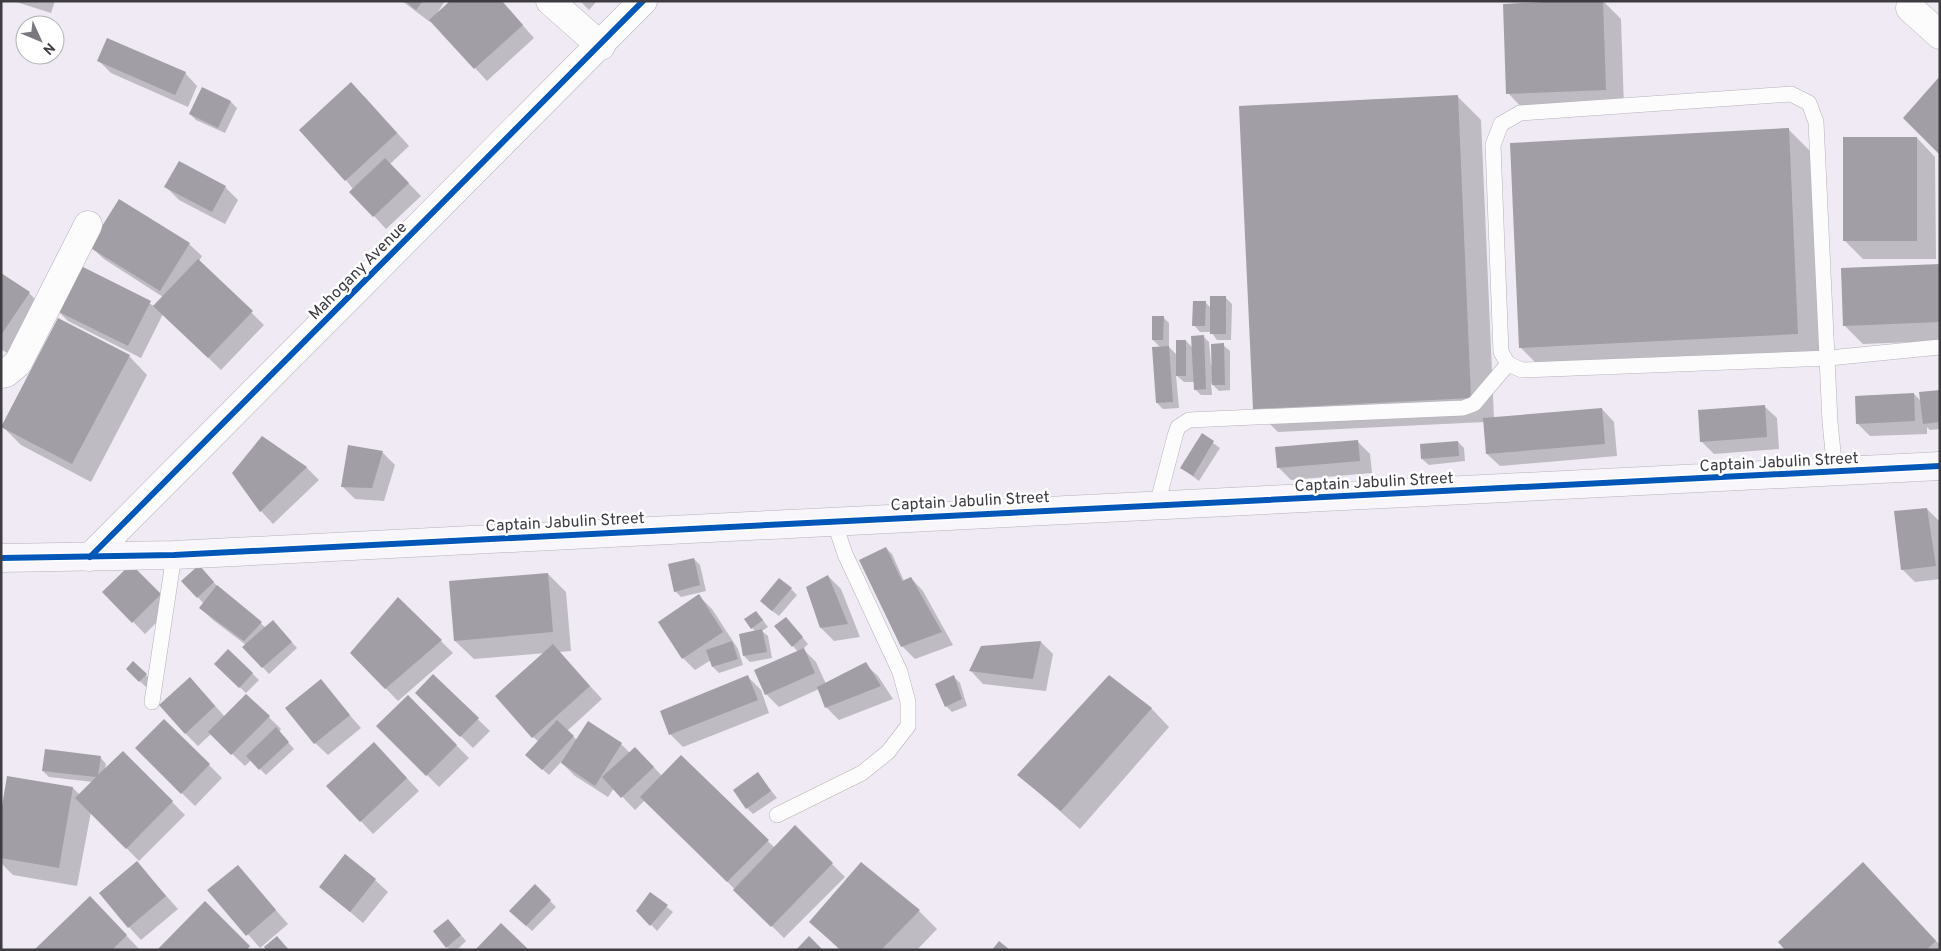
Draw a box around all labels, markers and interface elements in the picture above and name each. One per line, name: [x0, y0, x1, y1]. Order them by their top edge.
north arrow: [15, 15, 65, 65]
text: N: [39, 38, 58, 58]
street label: Mahogany Avenue: [305, 218, 412, 325]
street label: Captain Jabulin Street: [1699, 449, 1859, 477]
street label: Captain Jabulin Street: [1294, 469, 1454, 497]
street label: Captain Jabulin Street: [890, 488, 1050, 516]
street label: Captain Jabulin Street: [485, 509, 645, 537]

